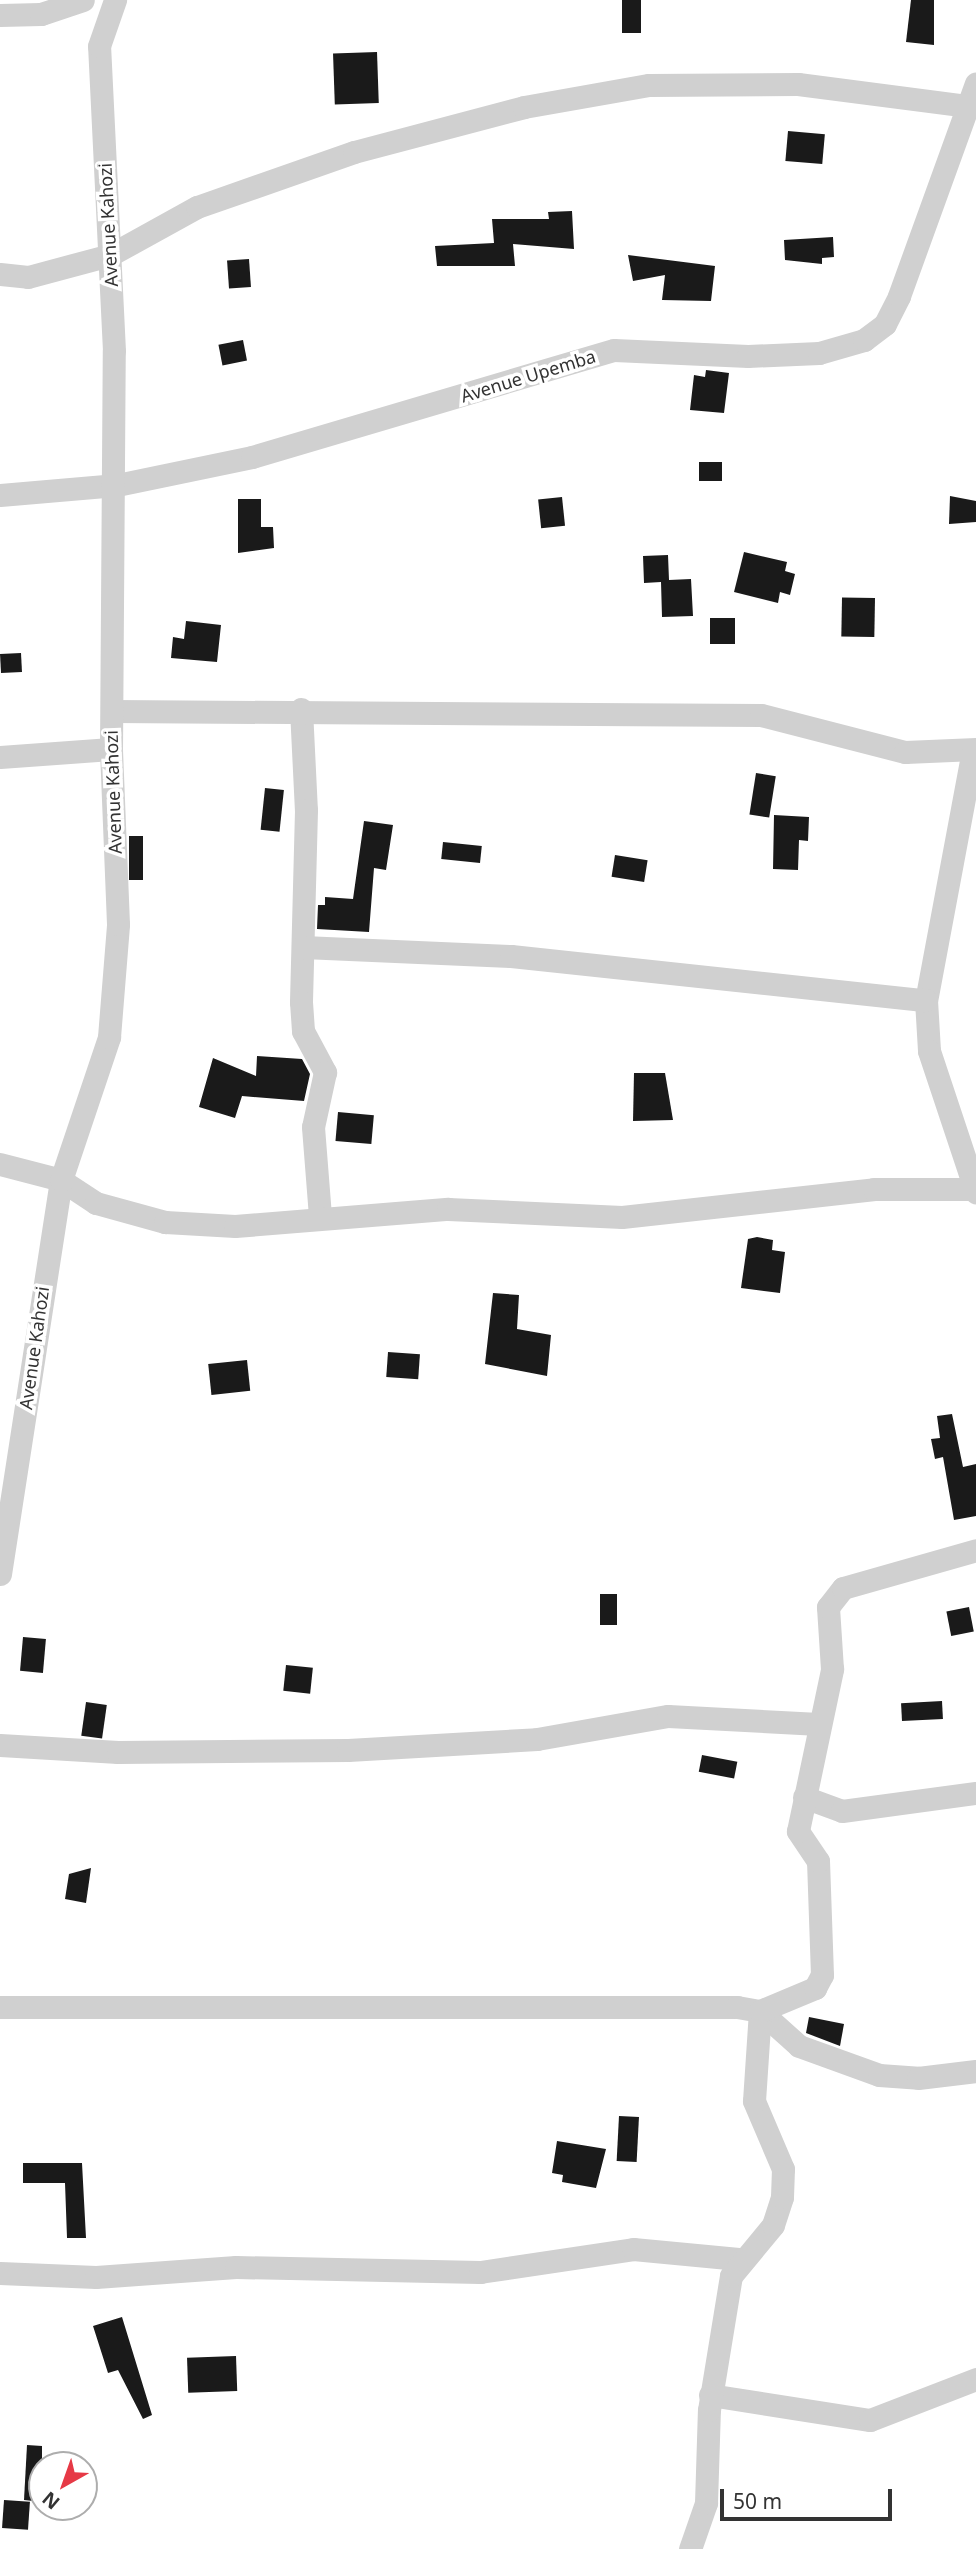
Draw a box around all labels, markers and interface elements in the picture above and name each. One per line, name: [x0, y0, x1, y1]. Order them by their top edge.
street label: Avenue Kahozi: [94, 162, 122, 288]
street label: Avenue Upemba: [458, 345, 598, 407]
street label: Avenue Kahozi: [100, 730, 126, 854]
street label: Avenue Kahozi: [15, 1285, 53, 1411]
north arrow: [28, 2451, 98, 2521]
scale bar: [724, 2476, 895, 2520]
text: N: [37, 2486, 65, 2515]
text: 50 m: [733, 2487, 782, 2515]

